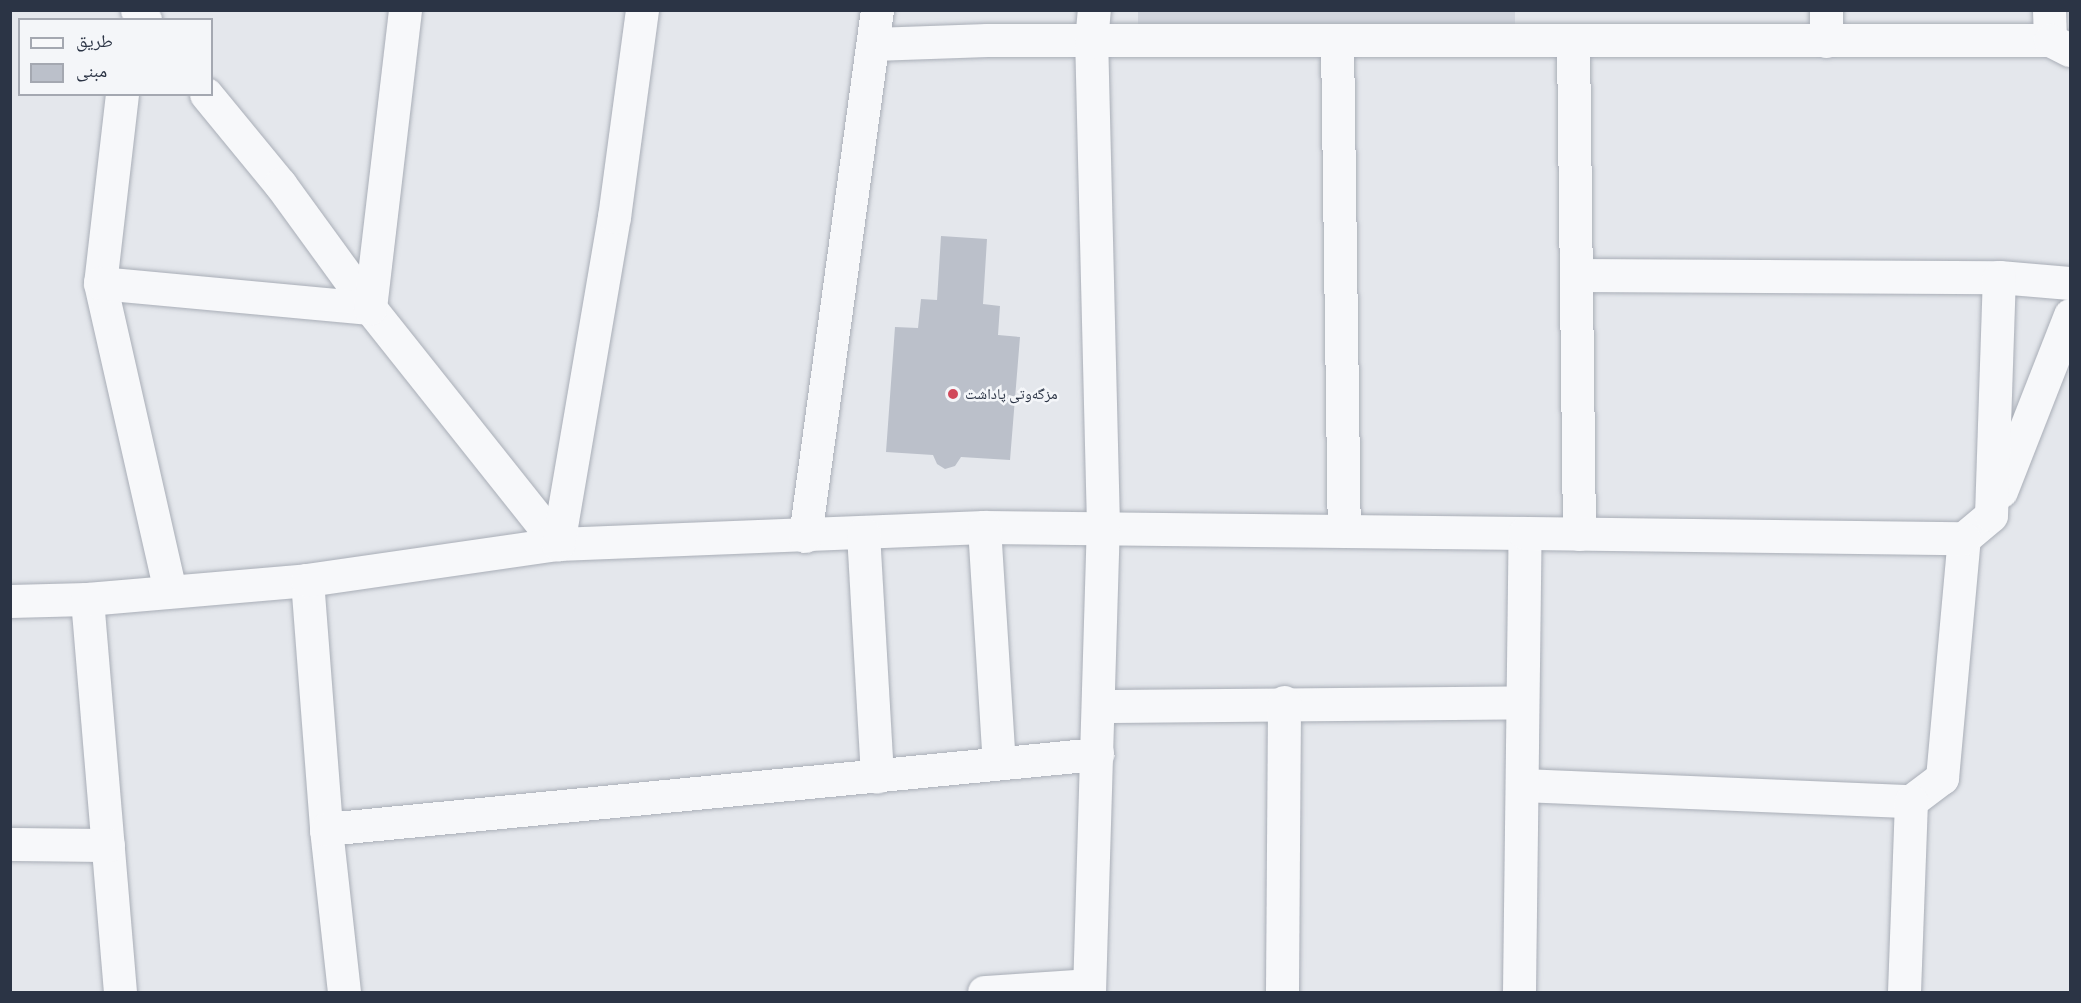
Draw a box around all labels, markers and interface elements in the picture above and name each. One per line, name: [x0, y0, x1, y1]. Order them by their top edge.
legend: [18, 18, 213, 96]
text: طريق: [76, 28, 113, 53]
text: مبنى: [76, 58, 107, 83]
place label: مزگەوتی پاداشت: [965, 385, 1058, 403]
marker: مزگەوتی پاداشت: [946, 387, 960, 401]

